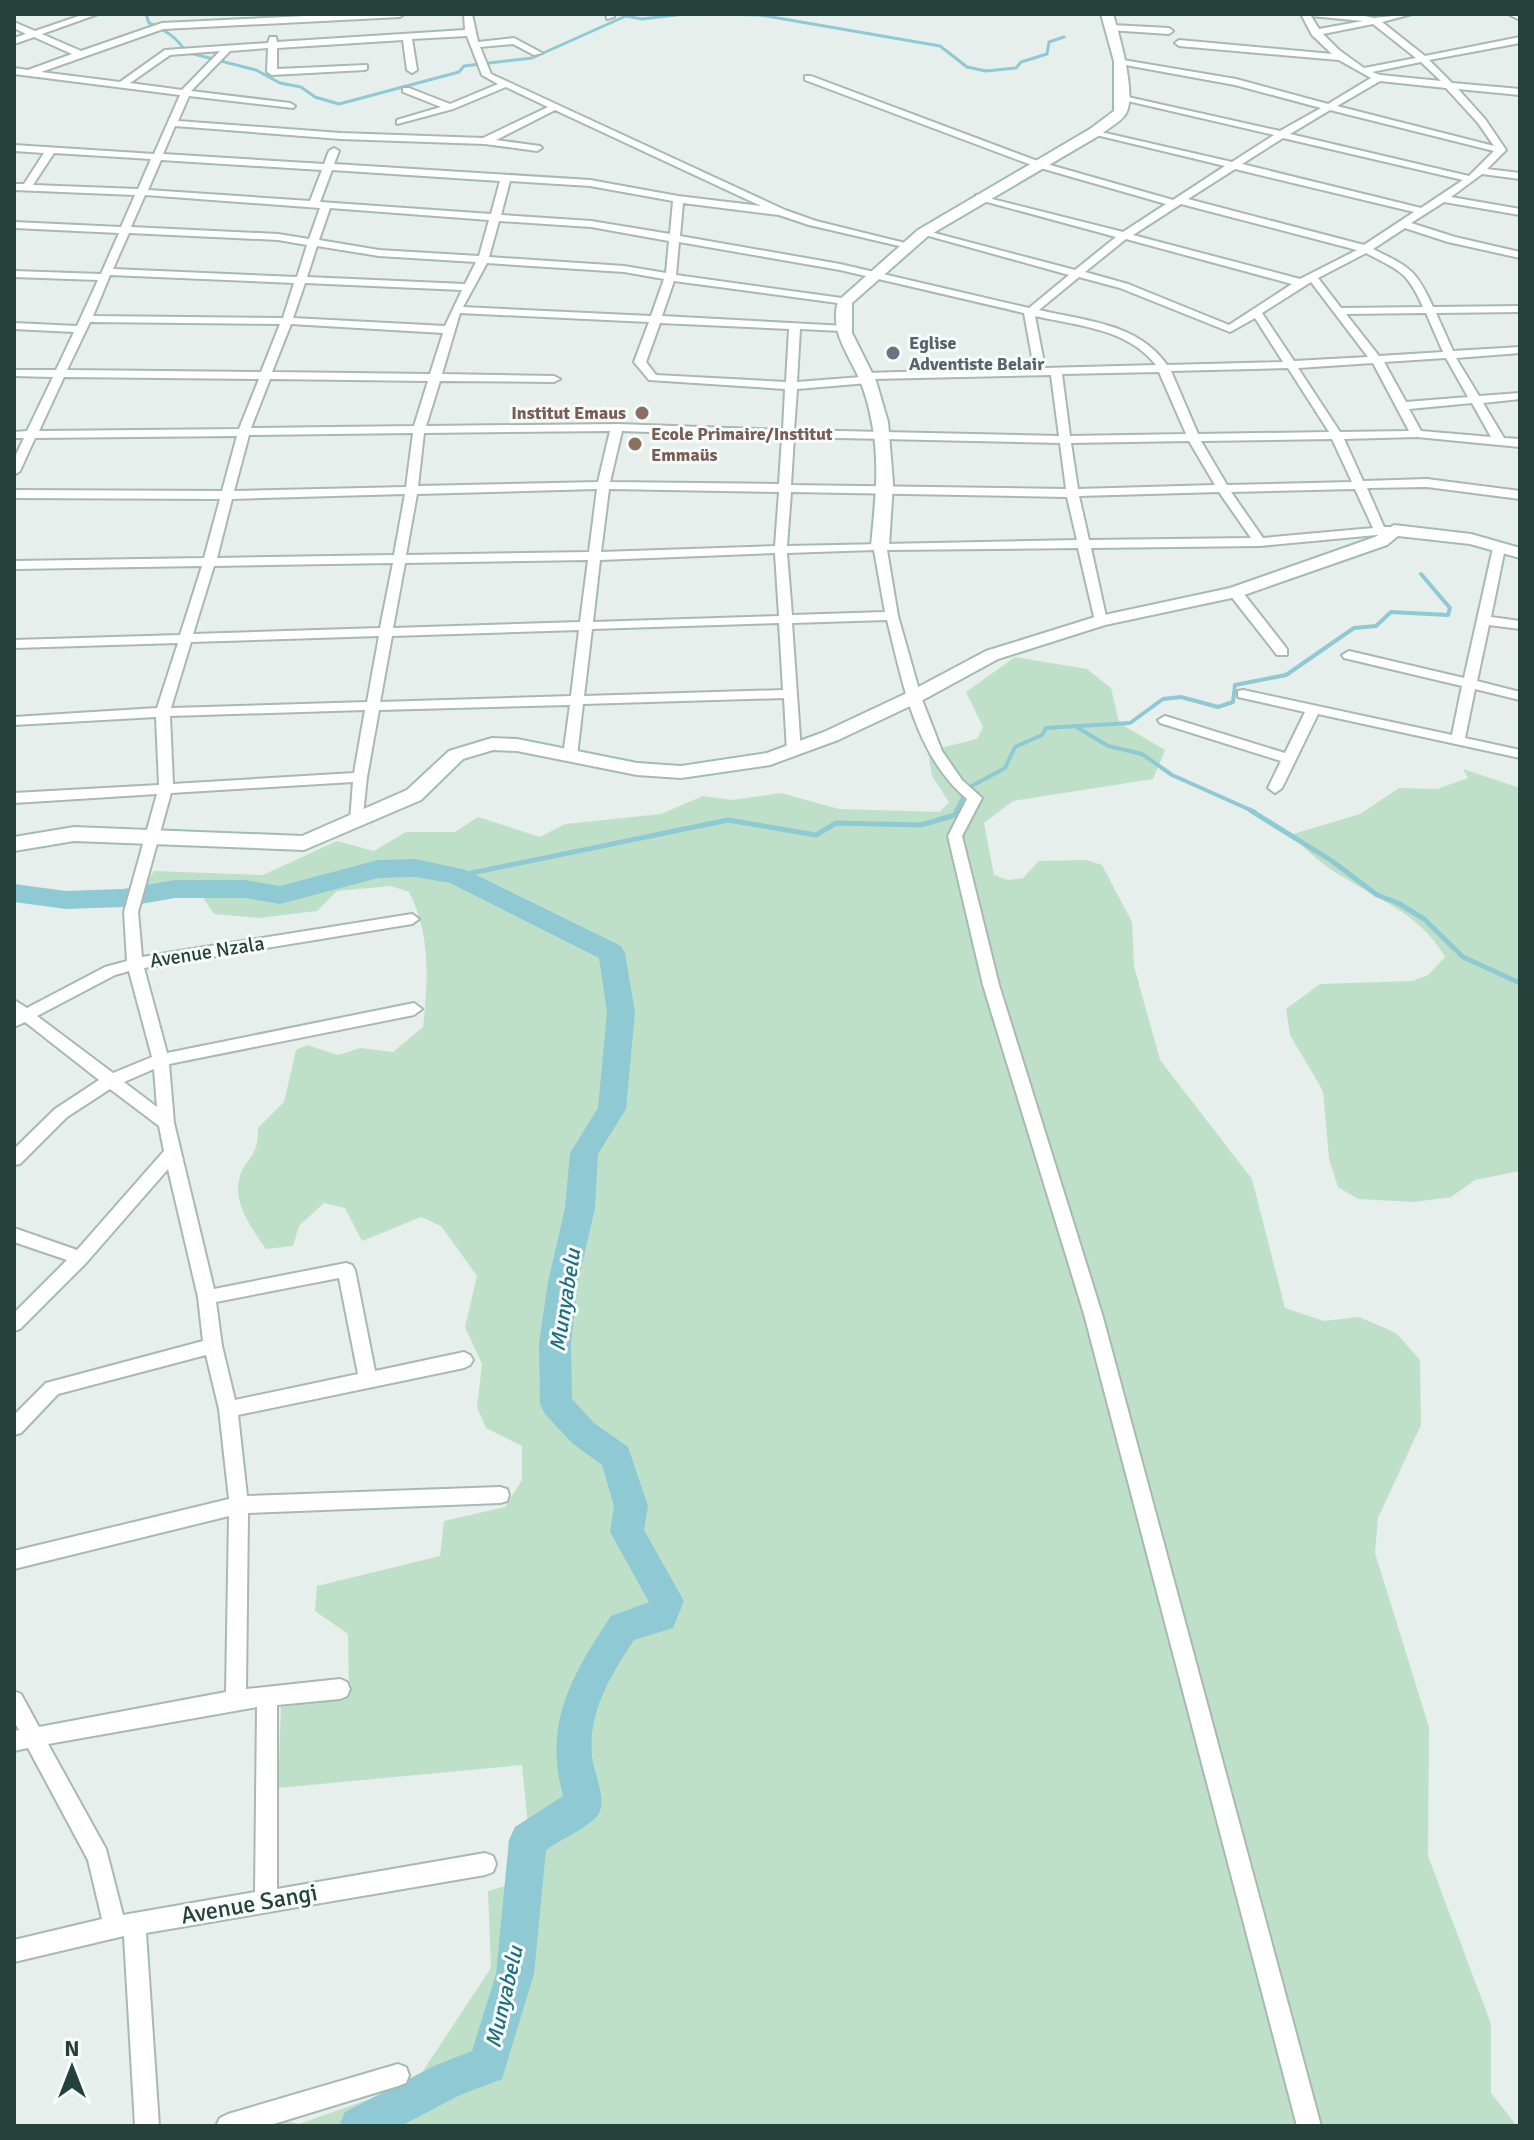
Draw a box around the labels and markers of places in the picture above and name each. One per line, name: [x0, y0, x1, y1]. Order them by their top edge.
place label: Eglise Adventiste Belair: [909, 332, 1045, 375]
marker: Eglise Adventiste Belair: [884, 344, 902, 362]
place label: Institut Emaus: [511, 402, 626, 424]
marker: Institut Emaus: [633, 404, 651, 422]
place label: Ecole Primaire/Institut Emmaüs: [651, 423, 833, 466]
marker: Ecole Primaire/Institut Emmaüs: [626, 435, 644, 453]

